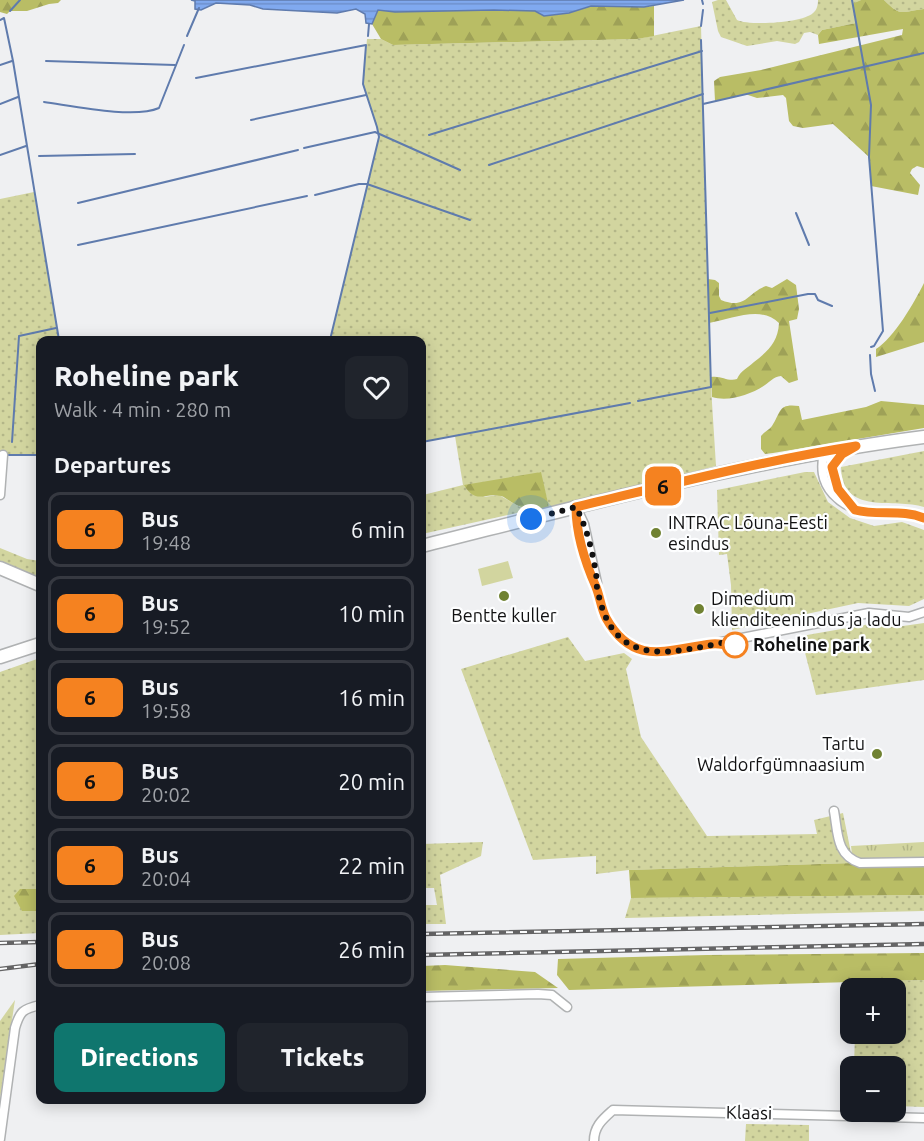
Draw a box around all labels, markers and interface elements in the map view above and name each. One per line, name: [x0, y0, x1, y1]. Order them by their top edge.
button: heart: [345, 356, 408, 419]
text: Roheline park: [54, 360, 239, 391]
text: Walk · 4 min · 280 m: [54, 398, 231, 421]
text: Departures: [54, 452, 171, 477]
line badge: 6: [644, 466, 682, 506]
text: 6: [657, 474, 669, 498]
your location: [516, 504, 546, 534]
text: Bus: [141, 506, 179, 531]
place label: INTRAC Lõuna-Eesti esindus: [668, 512, 828, 553]
text: 6: [84, 517, 96, 541]
text: 6 min: [351, 517, 405, 542]
marker: INTRAC Lõuna-Eesti esindus: [649, 526, 663, 540]
text: 19:48: [141, 531, 191, 554]
place label: Dimedium klienditeenindus ja ladu: [711, 588, 901, 629]
marker: Bentte kuller: [497, 589, 511, 603]
text: Bus: [141, 590, 179, 615]
text: 6: [84, 601, 96, 625]
text: 10 min: [338, 601, 405, 626]
marker: Dimedium klienditeenindus ja ladu: [692, 602, 706, 616]
place label: Bentte kuller: [451, 605, 557, 625]
text: 19:52: [141, 615, 191, 638]
marker: Roheline park: [722, 632, 748, 658]
place label: Roheline park: [753, 634, 870, 654]
text: Bus: [141, 674, 179, 699]
text: 6: [84, 685, 96, 709]
text: 16 min: [338, 685, 405, 710]
text: 19:58: [141, 699, 191, 722]
place label: Tartu Waldorfgümnaasium: [697, 733, 865, 774]
marker: Tartu Waldorfgümnaasium: [870, 747, 884, 761]
text: Bus: [141, 758, 179, 783]
text: 6: [84, 769, 96, 793]
text: 20 min: [338, 769, 405, 794]
text: 20:02: [141, 783, 191, 806]
text: Bus: [141, 842, 179, 867]
text: 6: [84, 853, 96, 877]
text: 22 min: [338, 853, 405, 878]
text: 20:04: [141, 867, 191, 890]
text: Bus: [141, 926, 179, 951]
text: 6: [84, 937, 96, 961]
text: 26 min: [338, 937, 405, 962]
text: 20:08: [141, 951, 191, 974]
map controls: [840, 978, 906, 1122]
button: +: [840, 978, 906, 1044]
button: Directions: [54, 1023, 225, 1092]
button: Tickets: [237, 1023, 408, 1092]
button: −: [840, 1056, 906, 1122]
street label: Klaasi: [726, 1102, 772, 1122]

